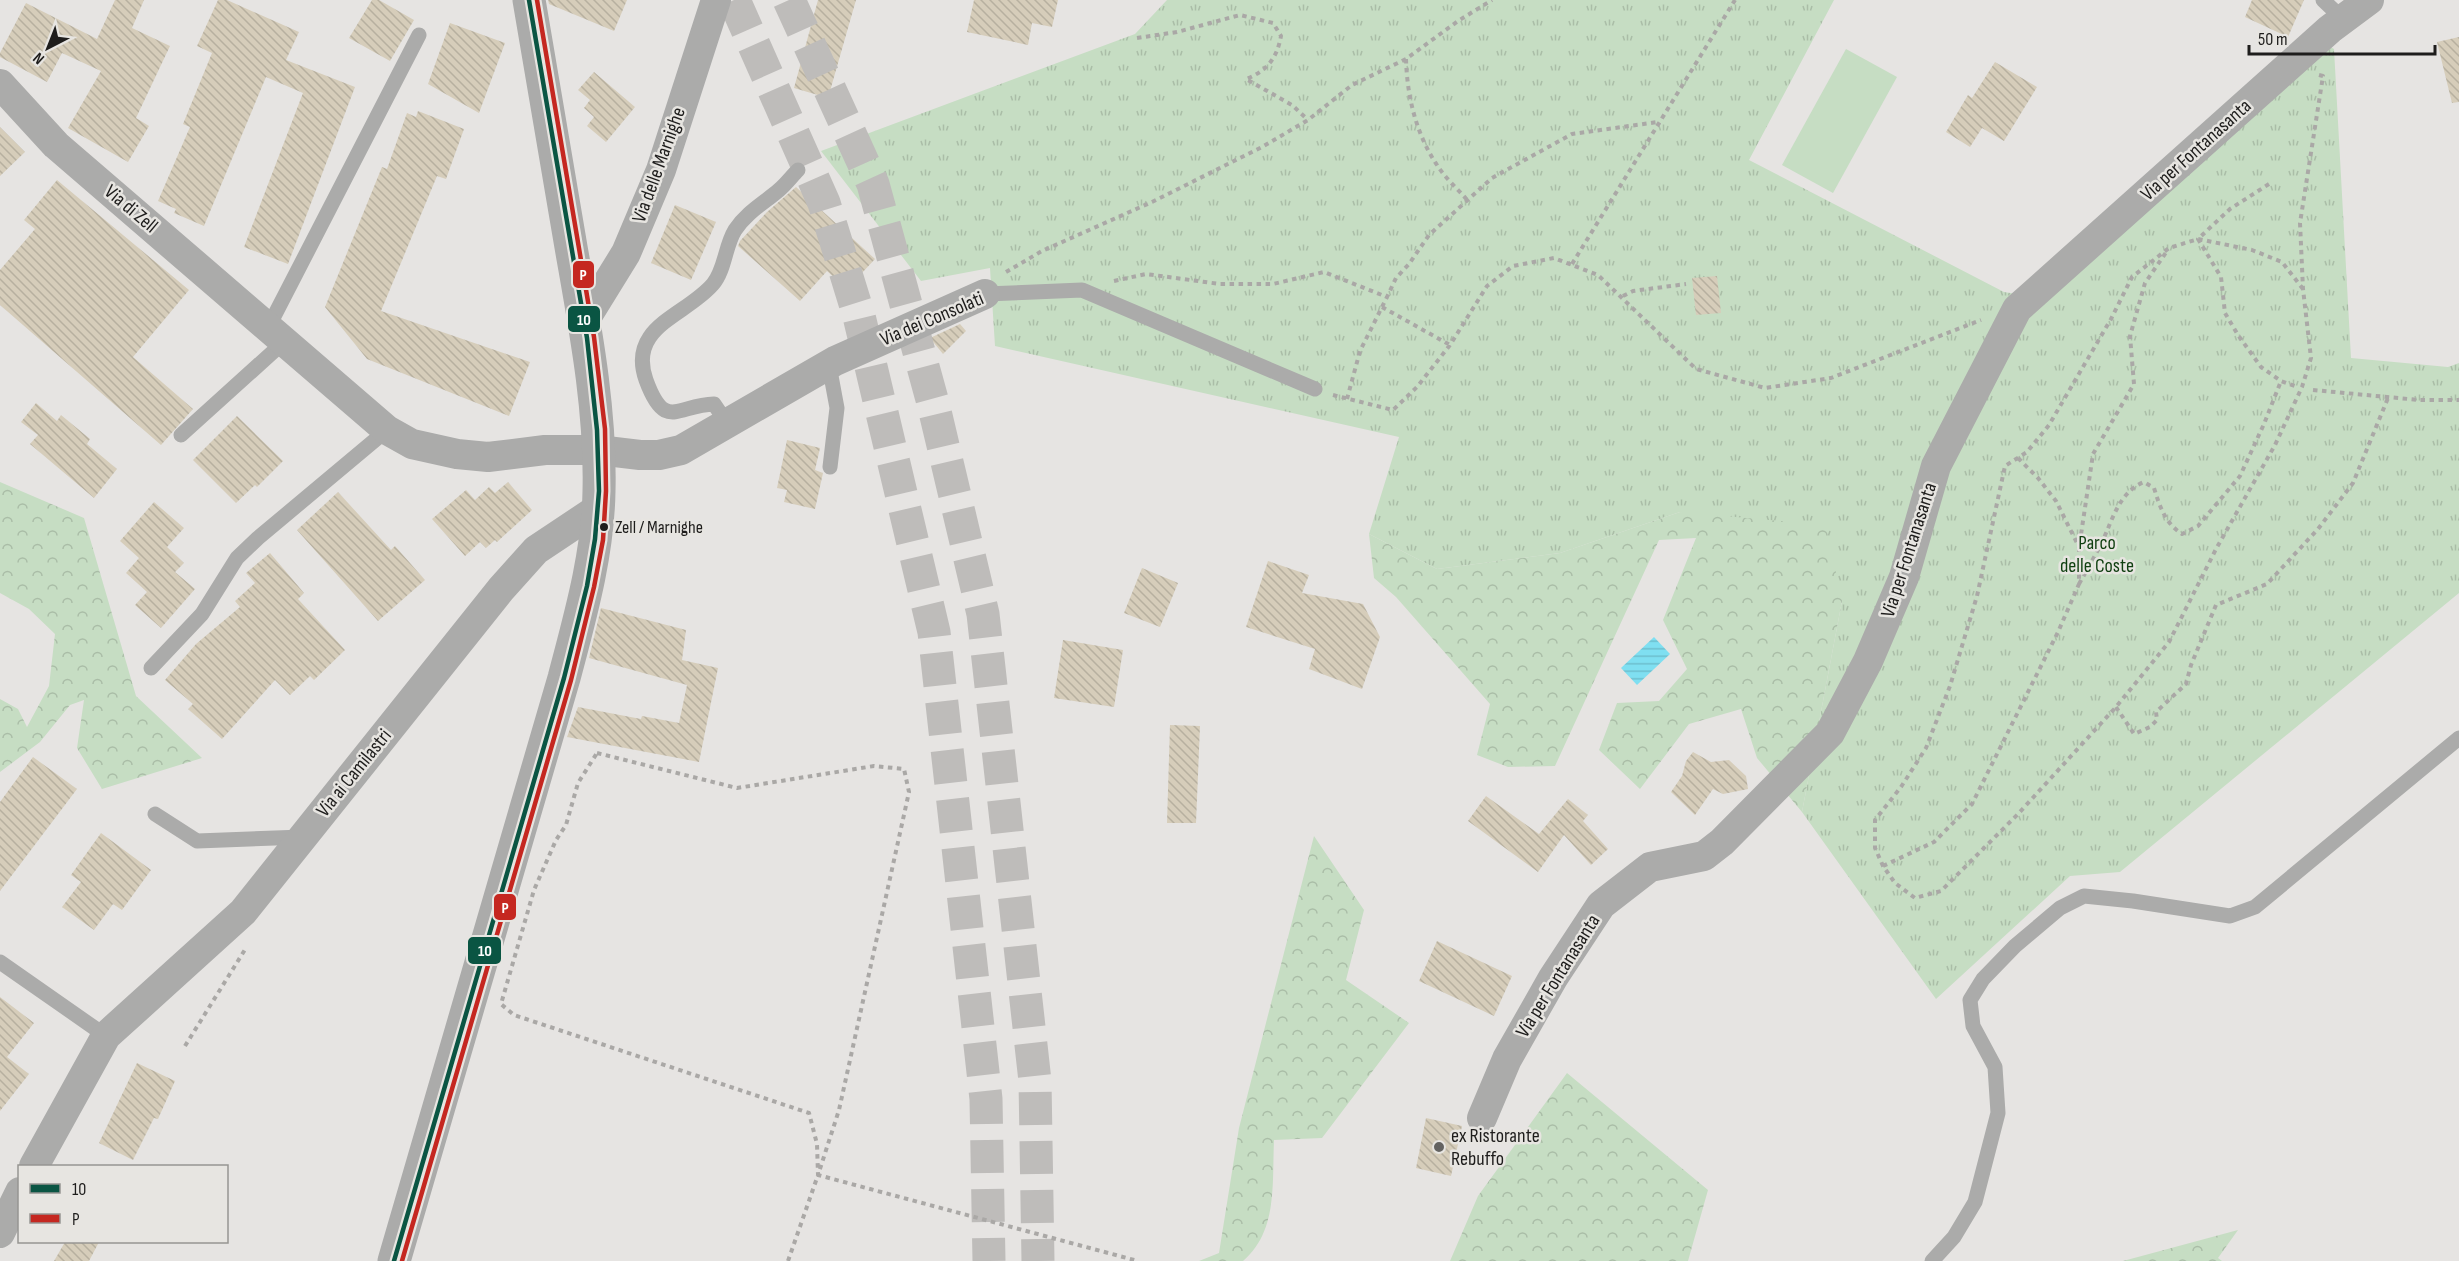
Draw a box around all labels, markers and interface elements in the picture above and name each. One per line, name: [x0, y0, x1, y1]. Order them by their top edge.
north arrow: [18, 18, 78, 78]
scale bar: [2249, 18, 2435, 56]
text: 50 m: [2258, 29, 2288, 50]
text: N: [29, 48, 48, 68]
street label: Via per Fontanasanta: [2136, 94, 2256, 206]
street label: Via delle Marnighe: [627, 104, 691, 226]
street label: Via di Zell: [99, 180, 163, 238]
line badge: P: [572, 260, 595, 289]
text: P: [579, 266, 587, 285]
street label: Via dei Consolati: [877, 286, 987, 352]
line badge: 10: [567, 305, 601, 333]
text: 10: [577, 311, 591, 330]
street label: Via per Fontanasanta: [1876, 480, 1942, 620]
place label: Zell / Marnighe: [615, 517, 703, 538]
marker: Zell / Marnighe: [598, 521, 610, 533]
park label: Parco delle Coste: [2060, 531, 2134, 578]
street label: Via ai Camilastri: [311, 724, 397, 822]
line badge: P: [493, 893, 517, 921]
text: P: [501, 899, 509, 918]
street label: Via per Fontanasanta: [1511, 910, 1605, 1042]
line badge: 10: [467, 936, 502, 965]
text: 10: [478, 942, 492, 961]
place label: ex Ristorante Rebuffo: [1451, 1124, 1540, 1171]
marker: ex Ristorante Rebuffo: [1432, 1140, 1446, 1154]
legend: [18, 1165, 228, 1243]
text: 10: [72, 1179, 86, 1200]
text: P: [72, 1209, 80, 1230]

